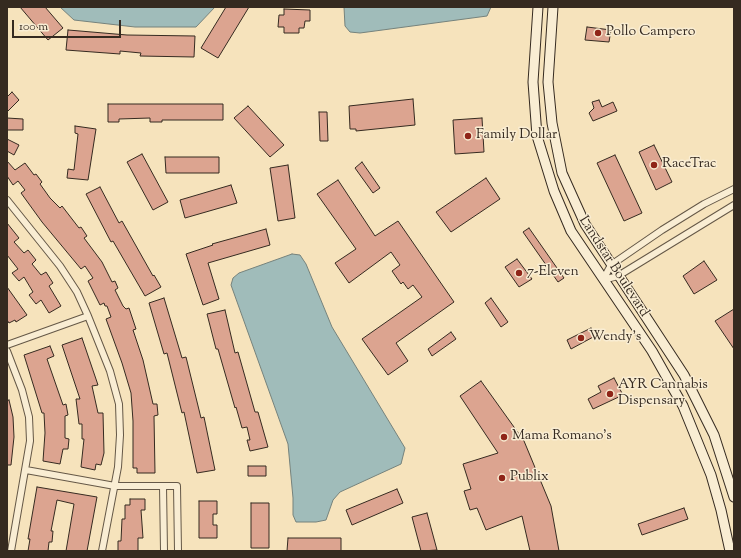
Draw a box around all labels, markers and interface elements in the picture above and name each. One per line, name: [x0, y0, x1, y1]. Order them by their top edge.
scale bar: [14, 12, 123, 38]
text: 100 m: [19, 18, 48, 36]
place label: Pollo Campero: [606, 25, 695, 41]
marker: Pollo Campero: [593, 28, 603, 38]
place label: Family Dollar: [476, 128, 557, 144]
marker: Family Dollar: [463, 131, 473, 141]
place label: RaceTrac: [662, 157, 716, 173]
marker: RaceTrac: [649, 160, 659, 170]
street label: Landstar Boulevard: [574, 213, 652, 321]
place label: 7-Eleven: [527, 265, 579, 281]
marker: 7-Eleven: [514, 268, 524, 278]
place label: Wendy's: [589, 330, 641, 346]
marker: Wendy's: [576, 333, 586, 343]
place label: AYR Cannabis Dispensary: [618, 378, 708, 410]
marker: AYR Cannabis Dispensary: [605, 389, 615, 399]
place label: Mama Romano's: [512, 429, 612, 445]
marker: Mama Romano's: [499, 432, 509, 442]
place label: Publix: [510, 470, 549, 486]
marker: Publix: [497, 473, 507, 483]

